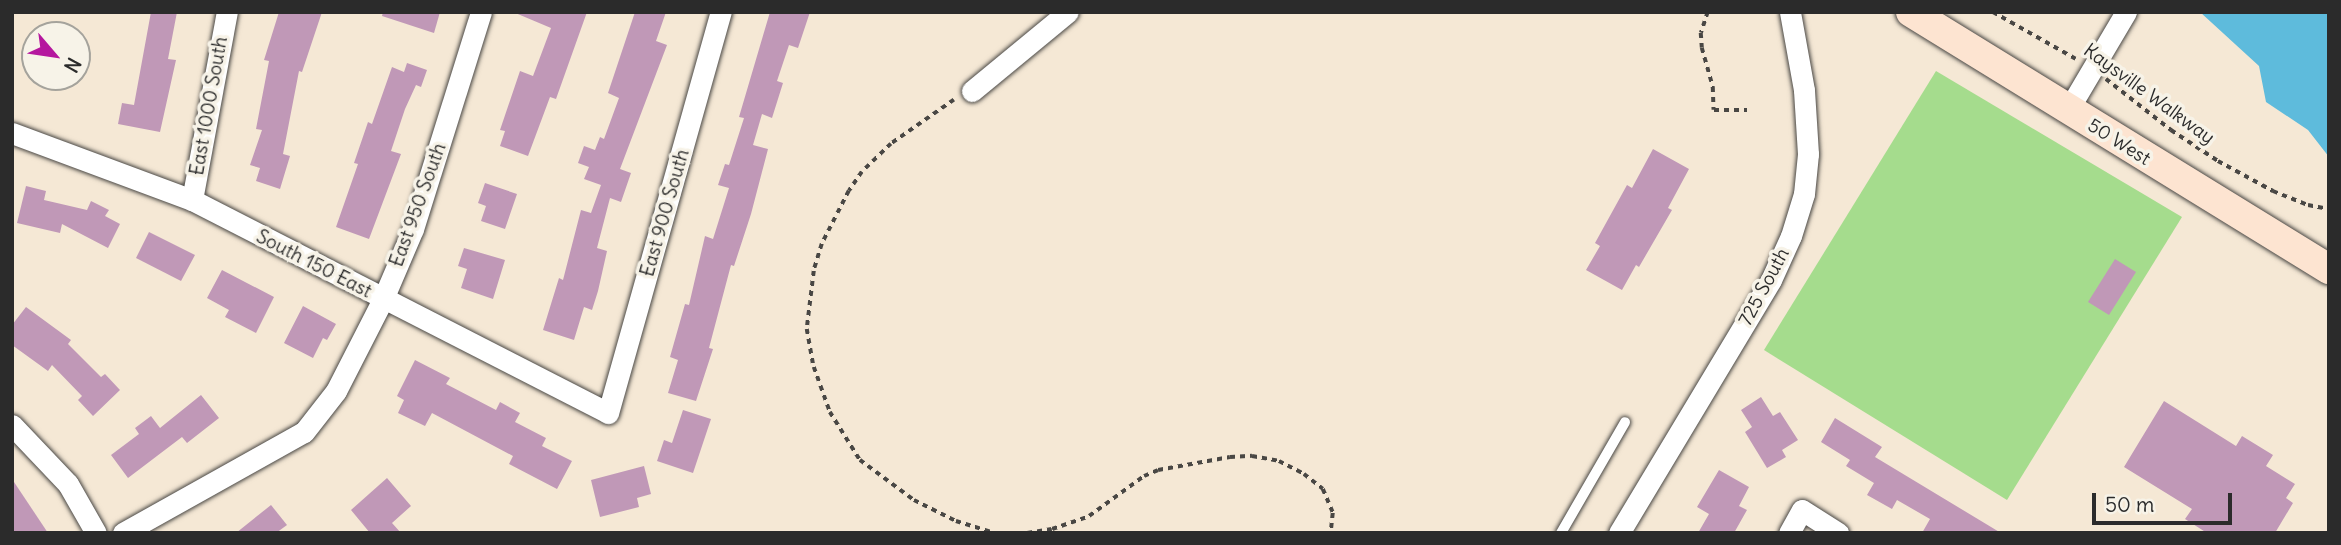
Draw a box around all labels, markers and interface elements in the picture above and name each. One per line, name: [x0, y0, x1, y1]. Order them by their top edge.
north arrow: [21, 21, 91, 91]
street label: East 1000 South: [186, 35, 232, 177]
street label: Kaysville Walkway: [2079, 39, 2219, 149]
text: N: [59, 54, 86, 77]
street label: 50 West: [2083, 114, 2155, 170]
street label: East 950 South: [385, 140, 451, 270]
street label: East 900 South: [636, 147, 694, 279]
street label: South 150 East: [252, 225, 376, 303]
street label: 725 South: [1734, 244, 1794, 330]
scale bar: [2096, 478, 2236, 522]
text: 50 m: [2105, 491, 2154, 518]

